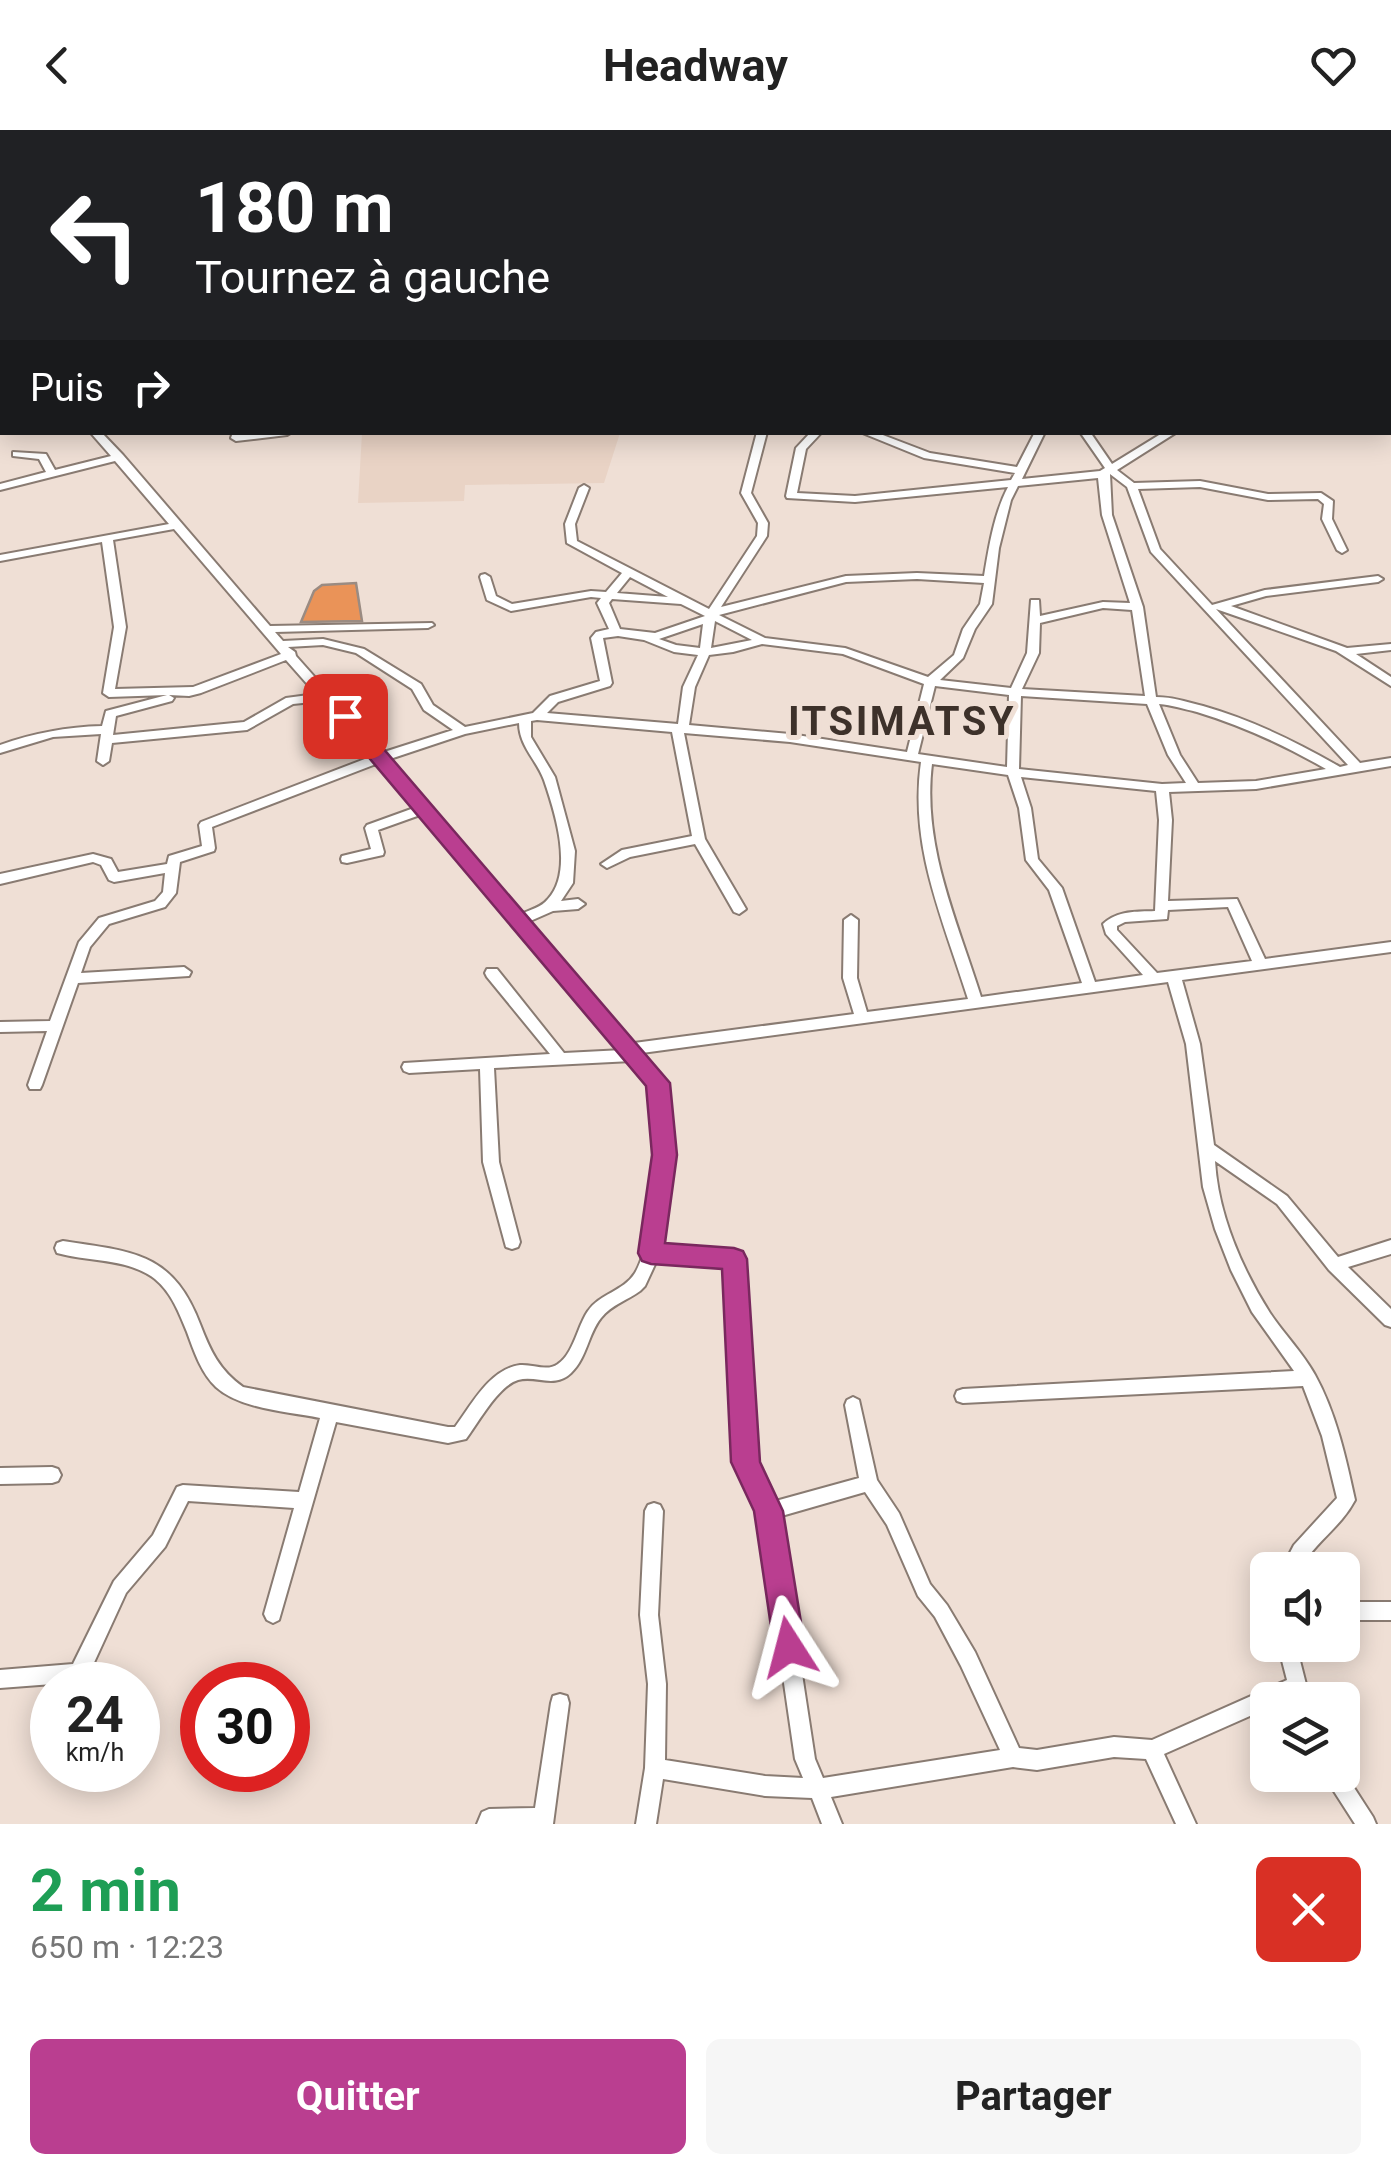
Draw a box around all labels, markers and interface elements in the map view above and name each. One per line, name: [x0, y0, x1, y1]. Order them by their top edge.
icon: back: [30, 38, 85, 93]
icon: heart: [1306, 38, 1361, 93]
text: Headway: [603, 39, 788, 92]
text: 180 m: [195, 167, 394, 249]
icon: left: [30, 170, 160, 300]
text: Tournez à gauche: [195, 251, 550, 304]
icon: right: [124, 360, 179, 415]
text: Puis: [30, 366, 104, 410]
pin: [303, 674, 388, 759]
icon: arrive: [318, 689, 373, 744]
district label: ITSIMATSY: [788, 698, 1016, 745]
map controls: [1250, 1552, 1360, 1792]
button: sound: [1250, 1552, 1360, 1662]
position arrow: [737, 1595, 841, 1699]
speed limit sign: 30: [180, 1662, 310, 1792]
button: layers: [1250, 1682, 1360, 1792]
text: 24: [66, 1686, 124, 1744]
text: km/h: [66, 1738, 124, 1767]
text: 2 min: [30, 1855, 181, 1926]
button: close: [1256, 1857, 1361, 1962]
text: 650 m · 12:23: [30, 1928, 224, 1966]
button: Quitter: [30, 2039, 686, 2154]
button: Partager: [706, 2039, 1361, 2154]

